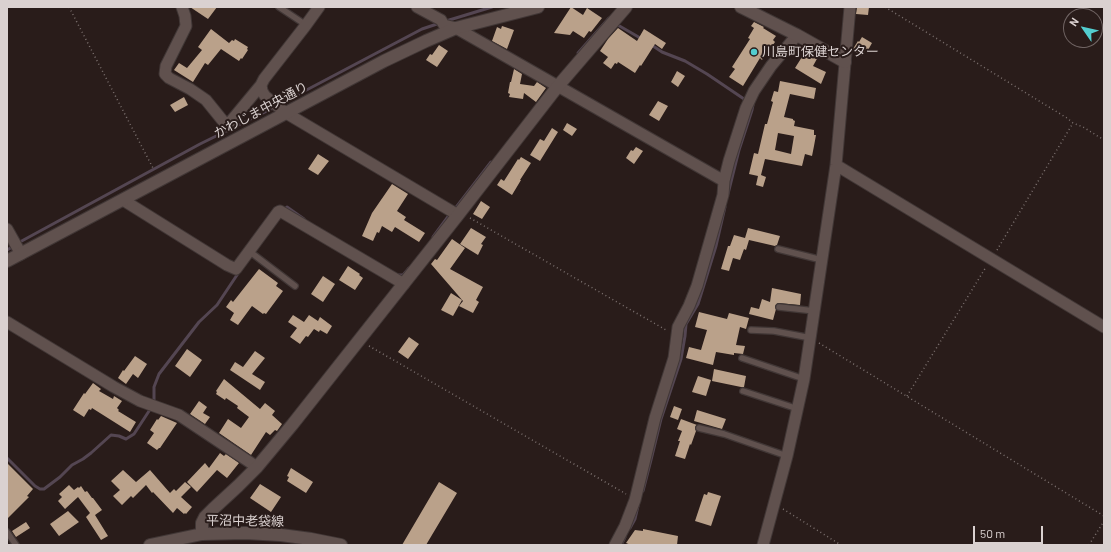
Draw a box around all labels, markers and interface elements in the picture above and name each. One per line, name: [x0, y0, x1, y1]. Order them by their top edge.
north arrow: [1063, 8, 1103, 48]
text: N: [1066, 15, 1081, 28]
place label: 川島町保健センター: [762, 44, 879, 60]
marker: 川島町保健センター: [749, 47, 759, 57]
street label: かわじま中央通り: [211, 79, 311, 141]
street label: 平沼中老袋線: [206, 513, 284, 529]
scale bar: [975, 518, 1045, 544]
text: 50 m: [980, 526, 1005, 540]

